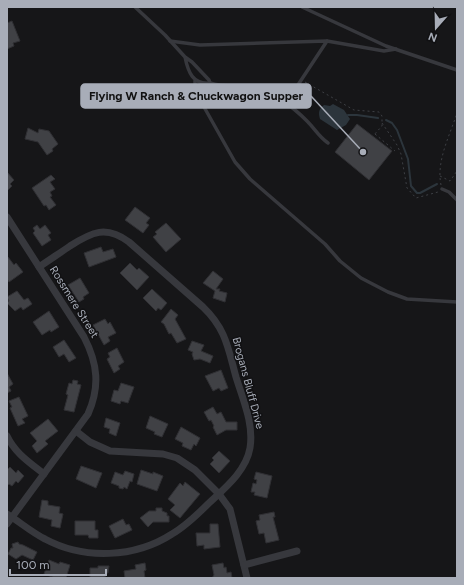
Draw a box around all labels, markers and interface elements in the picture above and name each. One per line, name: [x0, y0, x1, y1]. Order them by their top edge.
north arrow: [416, 8, 456, 48]
text: N: [427, 29, 439, 44]
callout: Flying W Ranch & Chuckwagon Supper: [81, 84, 311, 108]
text: Flying W Ranch & Chuckwagon Supper: [89, 89, 304, 103]
street label: Rossmere Street: [47, 264, 101, 340]
street label: Brogans Bluff Drive: [230, 336, 266, 430]
scale bar: [10, 551, 106, 577]
text: 100 m: [16, 558, 50, 572]

